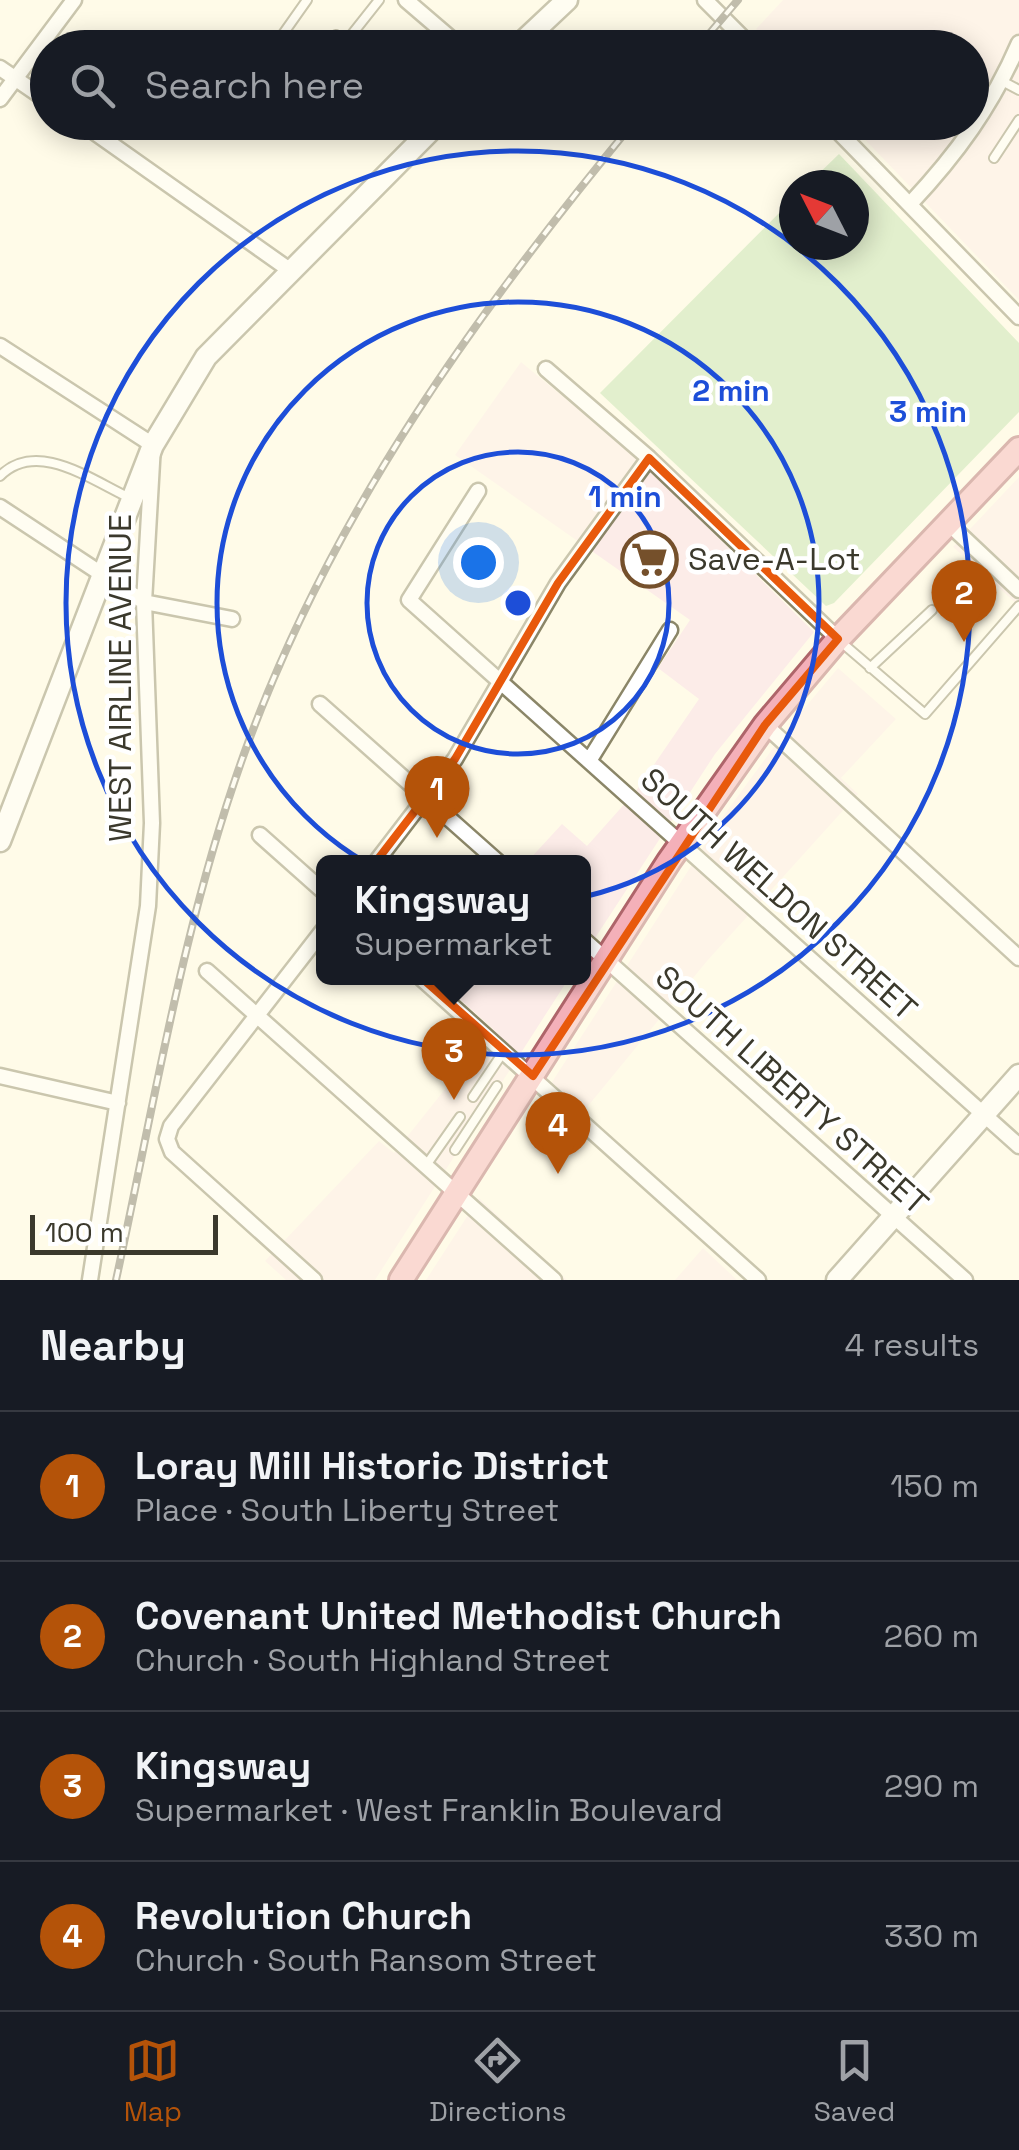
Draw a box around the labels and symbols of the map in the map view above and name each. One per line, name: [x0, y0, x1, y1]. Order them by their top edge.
north arrow: [779, 170, 869, 260]
text: 2 min: [692, 371, 770, 410]
text: 3 min: [889, 392, 967, 431]
text: 1 min: [588, 477, 662, 516]
street label: WEST AIRLINE AVENUE: [100, 514, 140, 842]
supermarket icon: Save-A-Lot: [619, 529, 679, 589]
your location: [453, 537, 504, 588]
place label: Save-A-Lot: [688, 539, 860, 579]
pin: 2: [932, 560, 996, 642]
centre of rings: [500, 585, 536, 621]
pin: 1: [404, 756, 470, 838]
street label: SOUTH WELDON STREET: [633, 759, 925, 1029]
street label: SOUTH LIBERTY STREET: [647, 957, 937, 1223]
pin: 3: [422, 1018, 486, 1100]
pin: 4: [526, 1092, 590, 1174]
scale bar: [30, 1210, 218, 1254]

